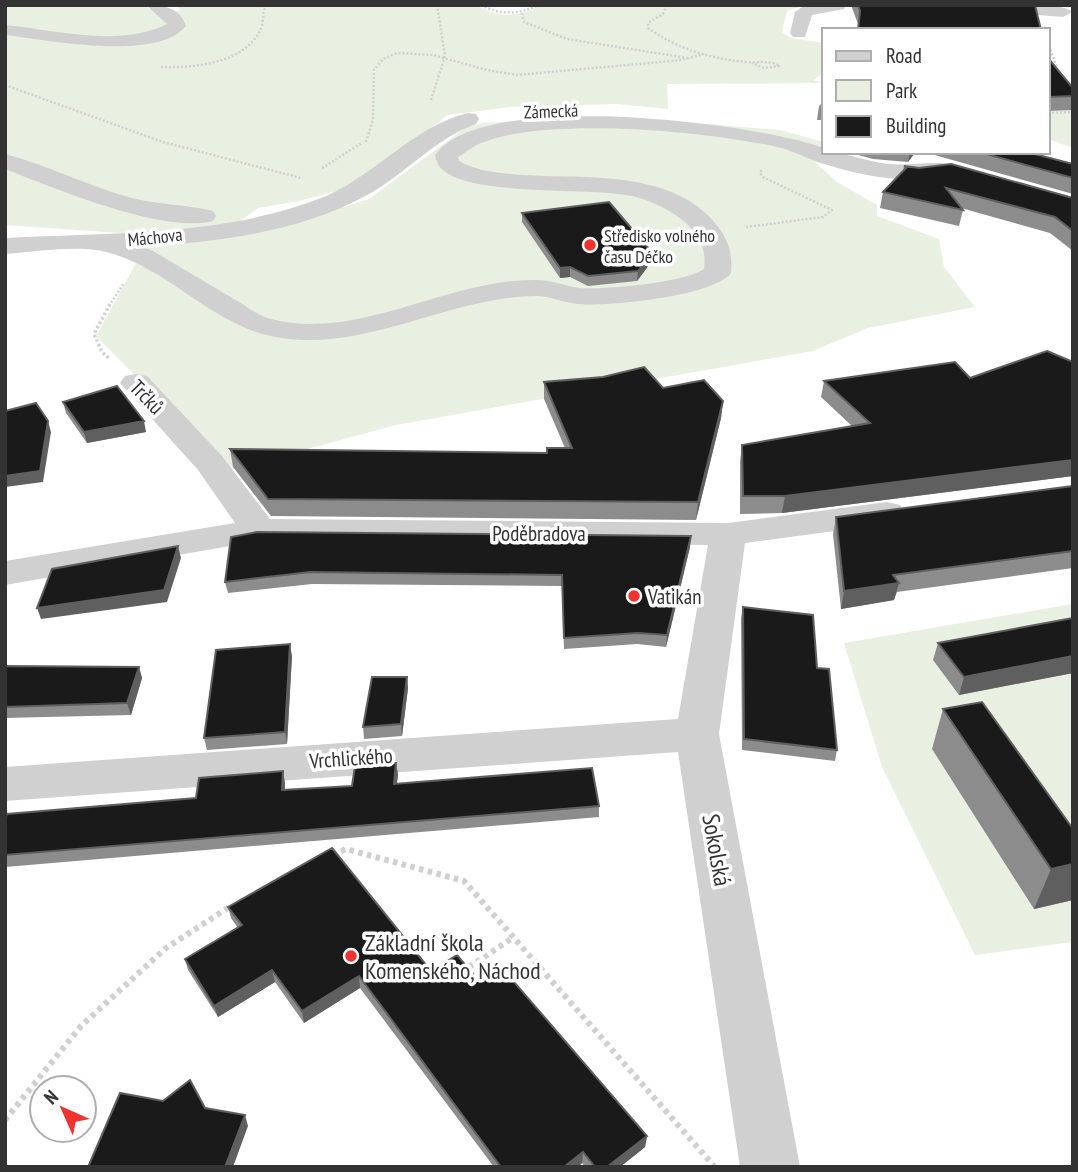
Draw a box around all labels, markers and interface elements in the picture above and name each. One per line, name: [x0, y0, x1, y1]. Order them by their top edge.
legend: [822, 28, 1050, 154]
text: Road: [886, 42, 922, 69]
text: Park: [886, 77, 917, 104]
street label: Zámecká: [523, 99, 579, 123]
text: Building: [886, 112, 946, 139]
street label: Máchova: [127, 223, 183, 251]
place label: Středisko volného času Déčko: [604, 224, 715, 268]
marker: Středisko volného času Déčko: [582, 237, 598, 253]
street label: Trčků: [124, 374, 170, 420]
street label: Poděbradova: [492, 520, 586, 547]
place label: Vatikán: [647, 583, 701, 610]
marker: Vatikán: [626, 588, 642, 604]
street label: Vrchlického: [308, 742, 393, 774]
street label: Sokolská: [695, 812, 739, 888]
place label: Základní škola Komenského, Náchod: [365, 927, 541, 986]
marker: Základní škola Komenského, Náchod: [343, 948, 359, 964]
north arrow: [28, 1074, 98, 1144]
text: N: [39, 1085, 63, 1109]

